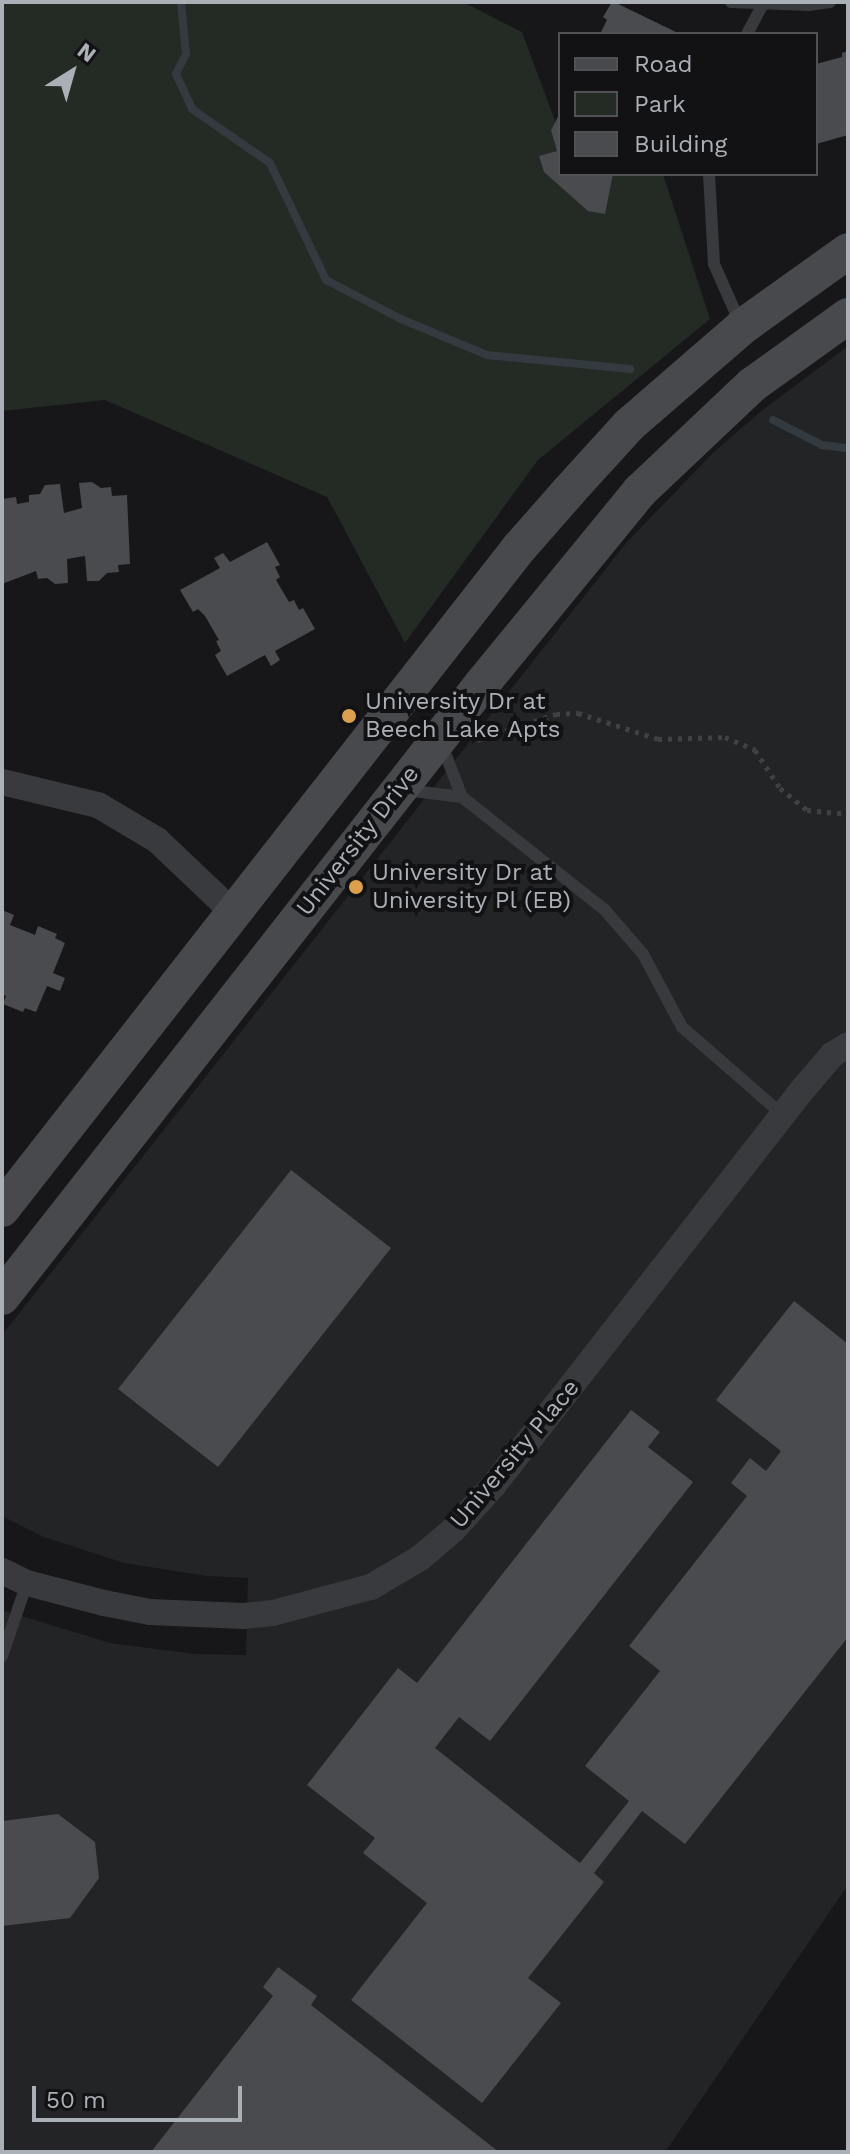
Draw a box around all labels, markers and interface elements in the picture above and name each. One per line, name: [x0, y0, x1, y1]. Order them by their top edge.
north arrow: [32, 32, 112, 112]
legend: [558, 32, 818, 176]
text: N: [73, 38, 101, 67]
text: Road: [634, 50, 693, 78]
text: Park: [634, 90, 686, 118]
text: Building: [634, 130, 727, 158]
place label: University Dr at Beech Lake Apts: [365, 688, 561, 744]
marker: University Dr at Beech Lake Apts: [340, 707, 358, 725]
street label: University Drive: [290, 760, 426, 922]
place label: University Dr at University Pl (EB): [372, 859, 572, 915]
marker: University Dr at University Pl (EB): [347, 878, 365, 896]
street label: University Place: [444, 1373, 586, 1535]
scale bar: [36, 2070, 246, 2120]
text: 50 m: [46, 2086, 106, 2114]

